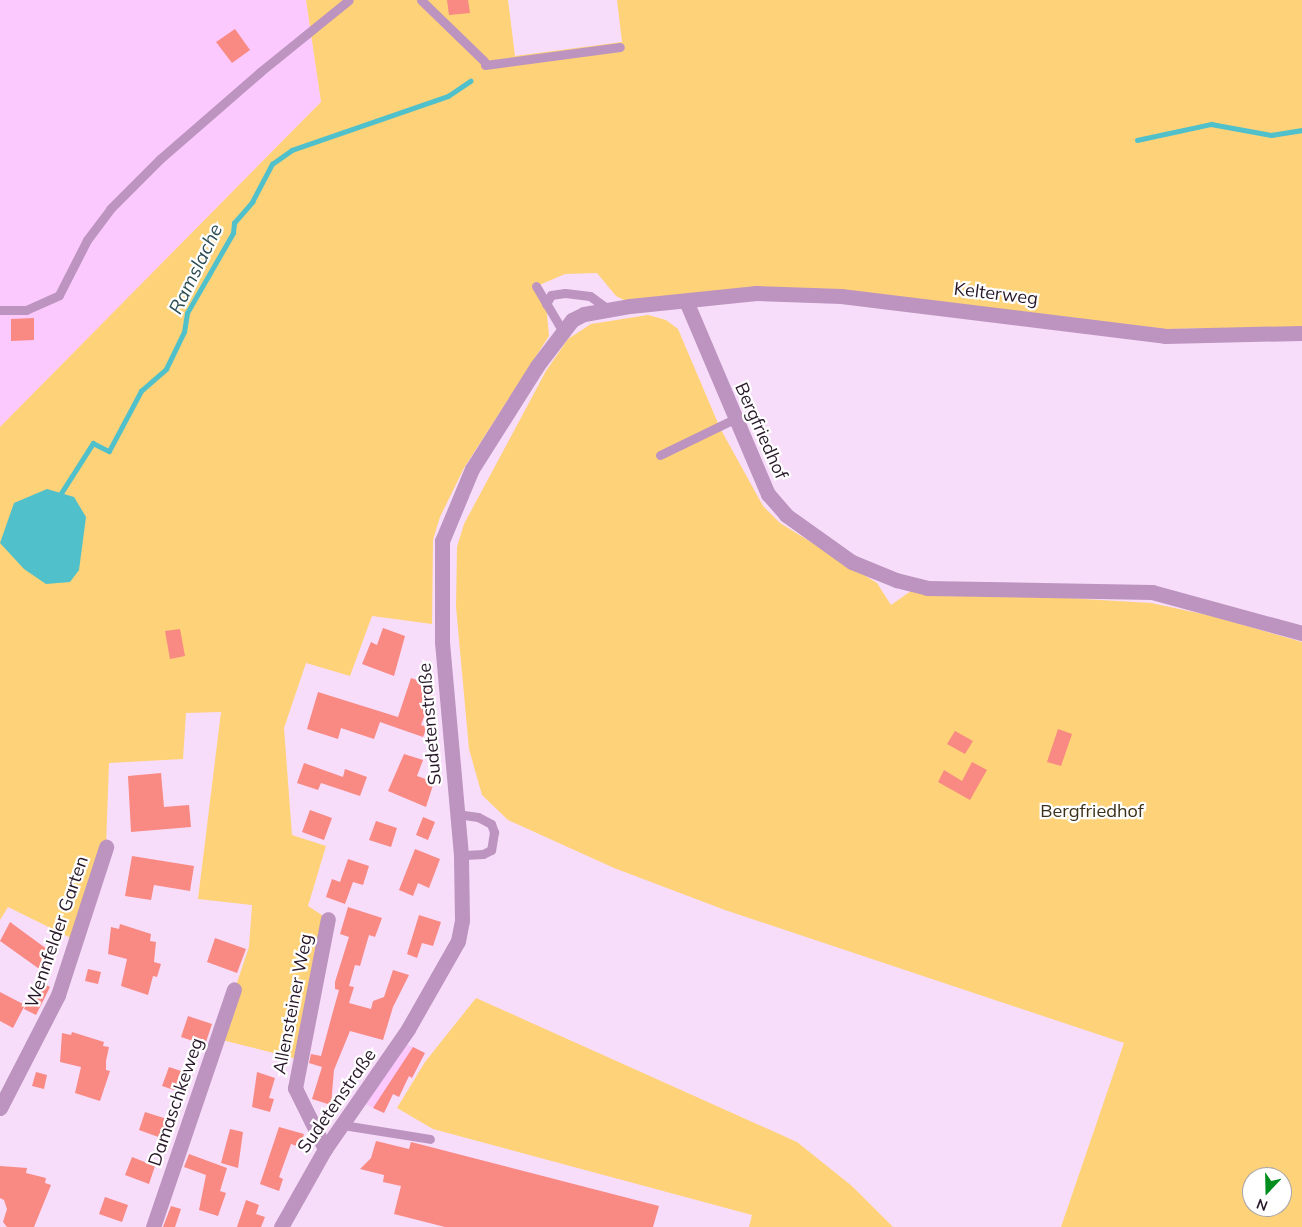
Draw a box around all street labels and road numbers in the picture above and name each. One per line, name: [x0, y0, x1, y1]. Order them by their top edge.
street label: Kelterweg: [953, 278, 1039, 310]
street label: Bergfriedhof: [730, 379, 792, 483]
street label: Sudetenstraße: [414, 662, 446, 786]
street label: Wennfelder Garten: [21, 853, 93, 1011]
street label: Allensteiner Weg: [269, 932, 317, 1076]
street label: Damaschkeweg: [144, 1035, 208, 1169]
street label: Sudetenstraße: [293, 1045, 381, 1157]

